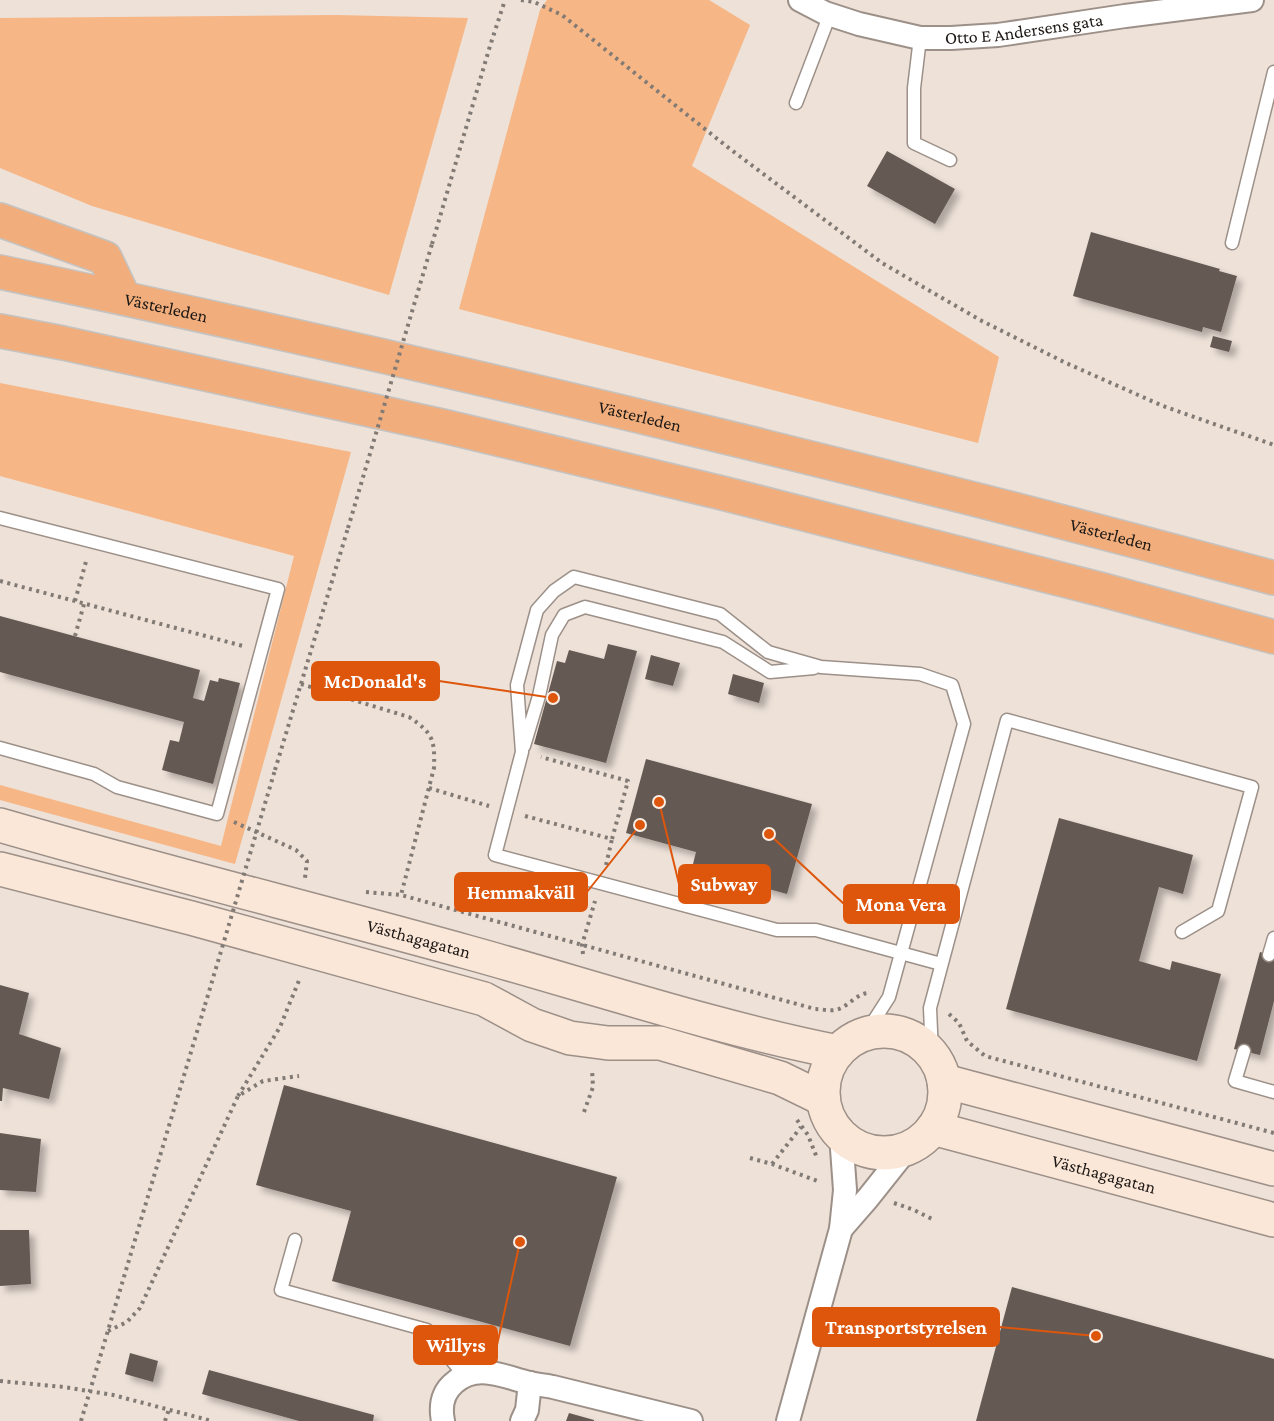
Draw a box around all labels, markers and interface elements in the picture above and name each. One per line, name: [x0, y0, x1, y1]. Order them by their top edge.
street label: Otto E Andersens gata: [945, 9, 1104, 48]
street label: Västerleden: [123, 289, 210, 327]
street label: Västerleden: [596, 397, 684, 436]
street label: Västerleden: [1068, 514, 1155, 555]
callout: McDonald's: [312, 662, 439, 700]
text: McDonald's: [324, 670, 426, 692]
callout: Subway: [679, 865, 770, 903]
callout: Hemmakväll: [455, 873, 587, 911]
text: Subway: [690, 873, 758, 895]
text: Hemmakväll: [467, 881, 575, 903]
callout: Mona Vera: [844, 885, 959, 923]
text: Mona Vera: [856, 893, 946, 915]
street label: Västhagagatan: [365, 915, 473, 963]
street label: Västhagagatan: [1050, 1151, 1158, 1198]
callout: Transportstyrelsen: [813, 1308, 999, 1346]
text: Transportstyrelsen: [825, 1316, 987, 1338]
callout: Willy:s: [414, 1326, 497, 1364]
text: Willy:s: [425, 1334, 486, 1356]

